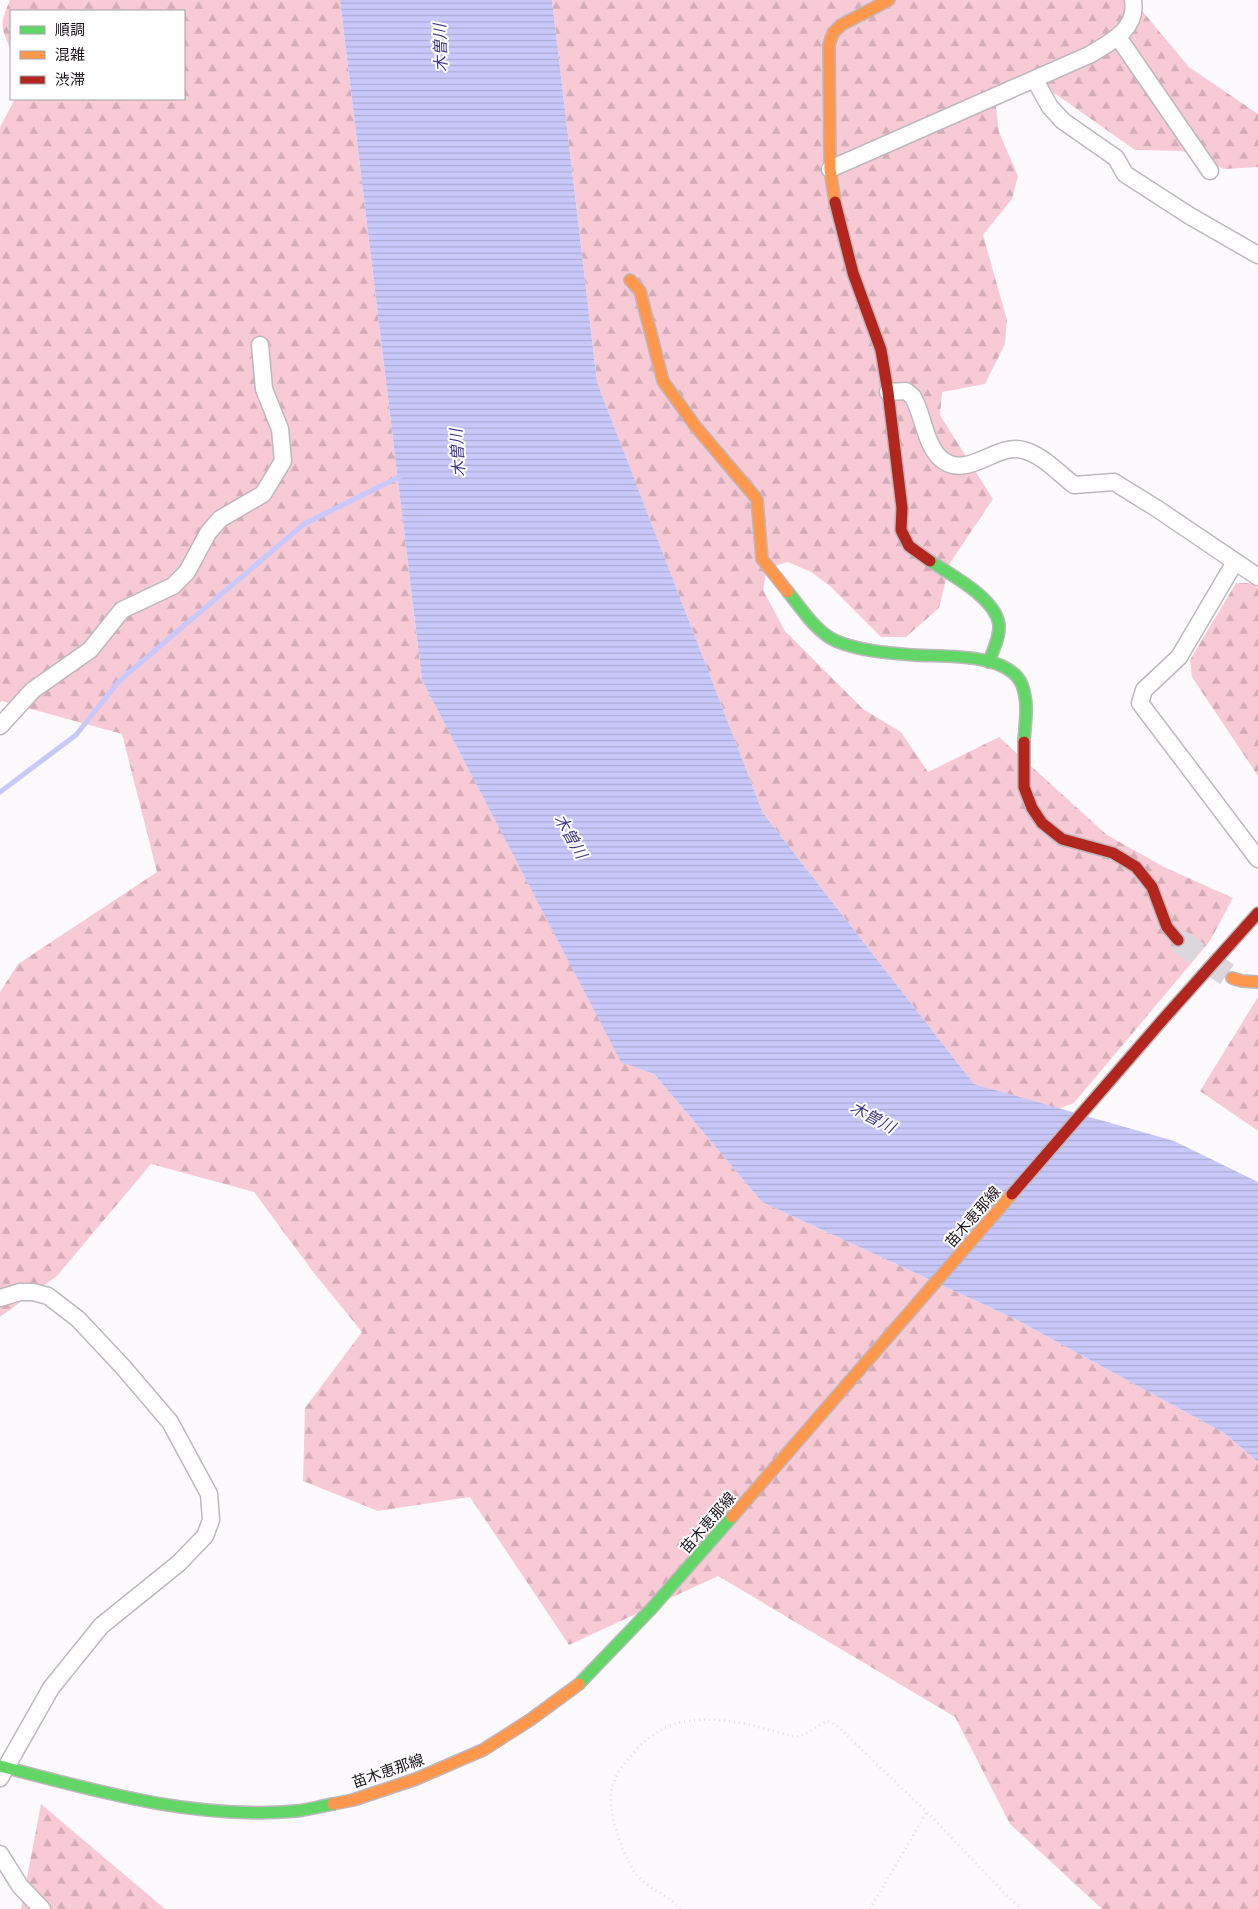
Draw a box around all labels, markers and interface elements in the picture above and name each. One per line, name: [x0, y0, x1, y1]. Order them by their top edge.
legend: [10, 10, 185, 100]
text: 順調: [55, 17, 85, 40]
water label: 木曽川: [426, 22, 452, 72]
text: 混雑: [55, 42, 85, 65]
text: 渋滞: [55, 67, 85, 90]
water label: 木曽川: [442, 426, 470, 478]
water label: 木曽川: [549, 809, 595, 864]
water label: 木曽川: [847, 1094, 902, 1139]
street label: 苗木恵那線: [939, 1180, 1005, 1252]
street label: 苗木恵那線: [674, 1486, 740, 1558]
street label: 苗木恵那線: [348, 1746, 427, 1793]

